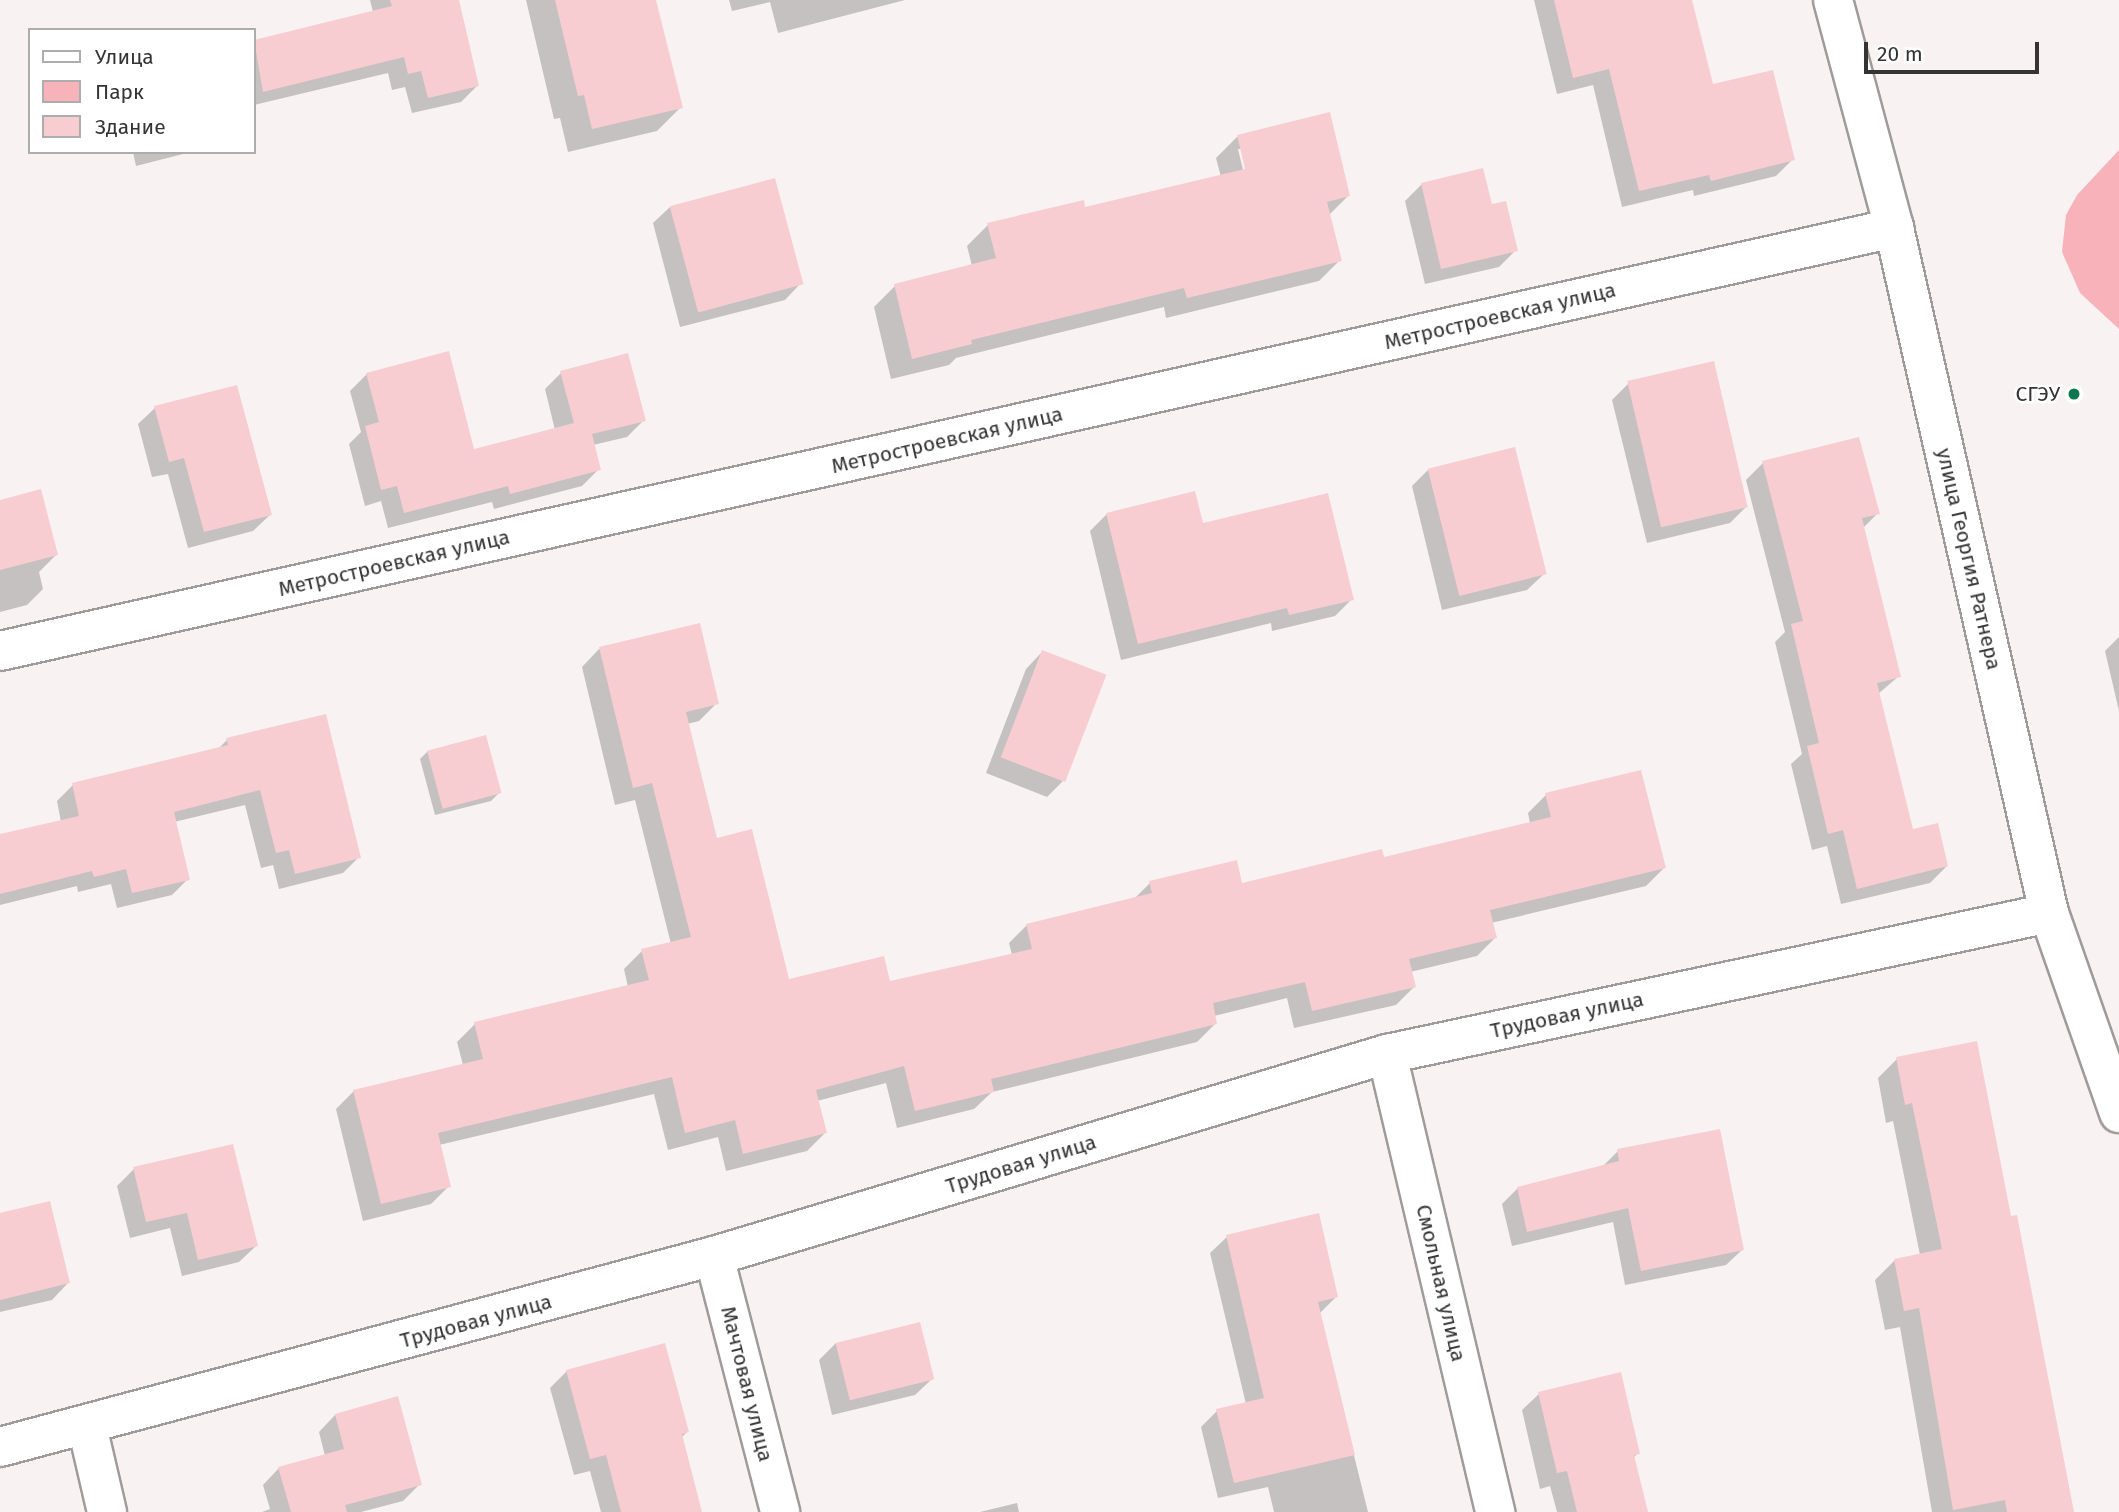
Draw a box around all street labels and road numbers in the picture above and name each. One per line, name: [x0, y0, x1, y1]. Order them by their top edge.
street label: Метростроевская улица: [1382, 277, 1618, 355]
street label: Метростроевская улица: [829, 401, 1065, 479]
street label: улица Георгия Ратнера: [1931, 446, 2007, 672]
street label: Метростроевская улица: [276, 524, 512, 602]
street label: Трудовая улица: [1488, 986, 1646, 1044]
street label: Трудовая улица: [943, 1129, 1099, 1199]
street label: Смольная улица: [1411, 1202, 1471, 1364]
street label: Трудовая улица: [397, 1289, 555, 1353]
street label: Мачтовая улица: [716, 1304, 778, 1464]

